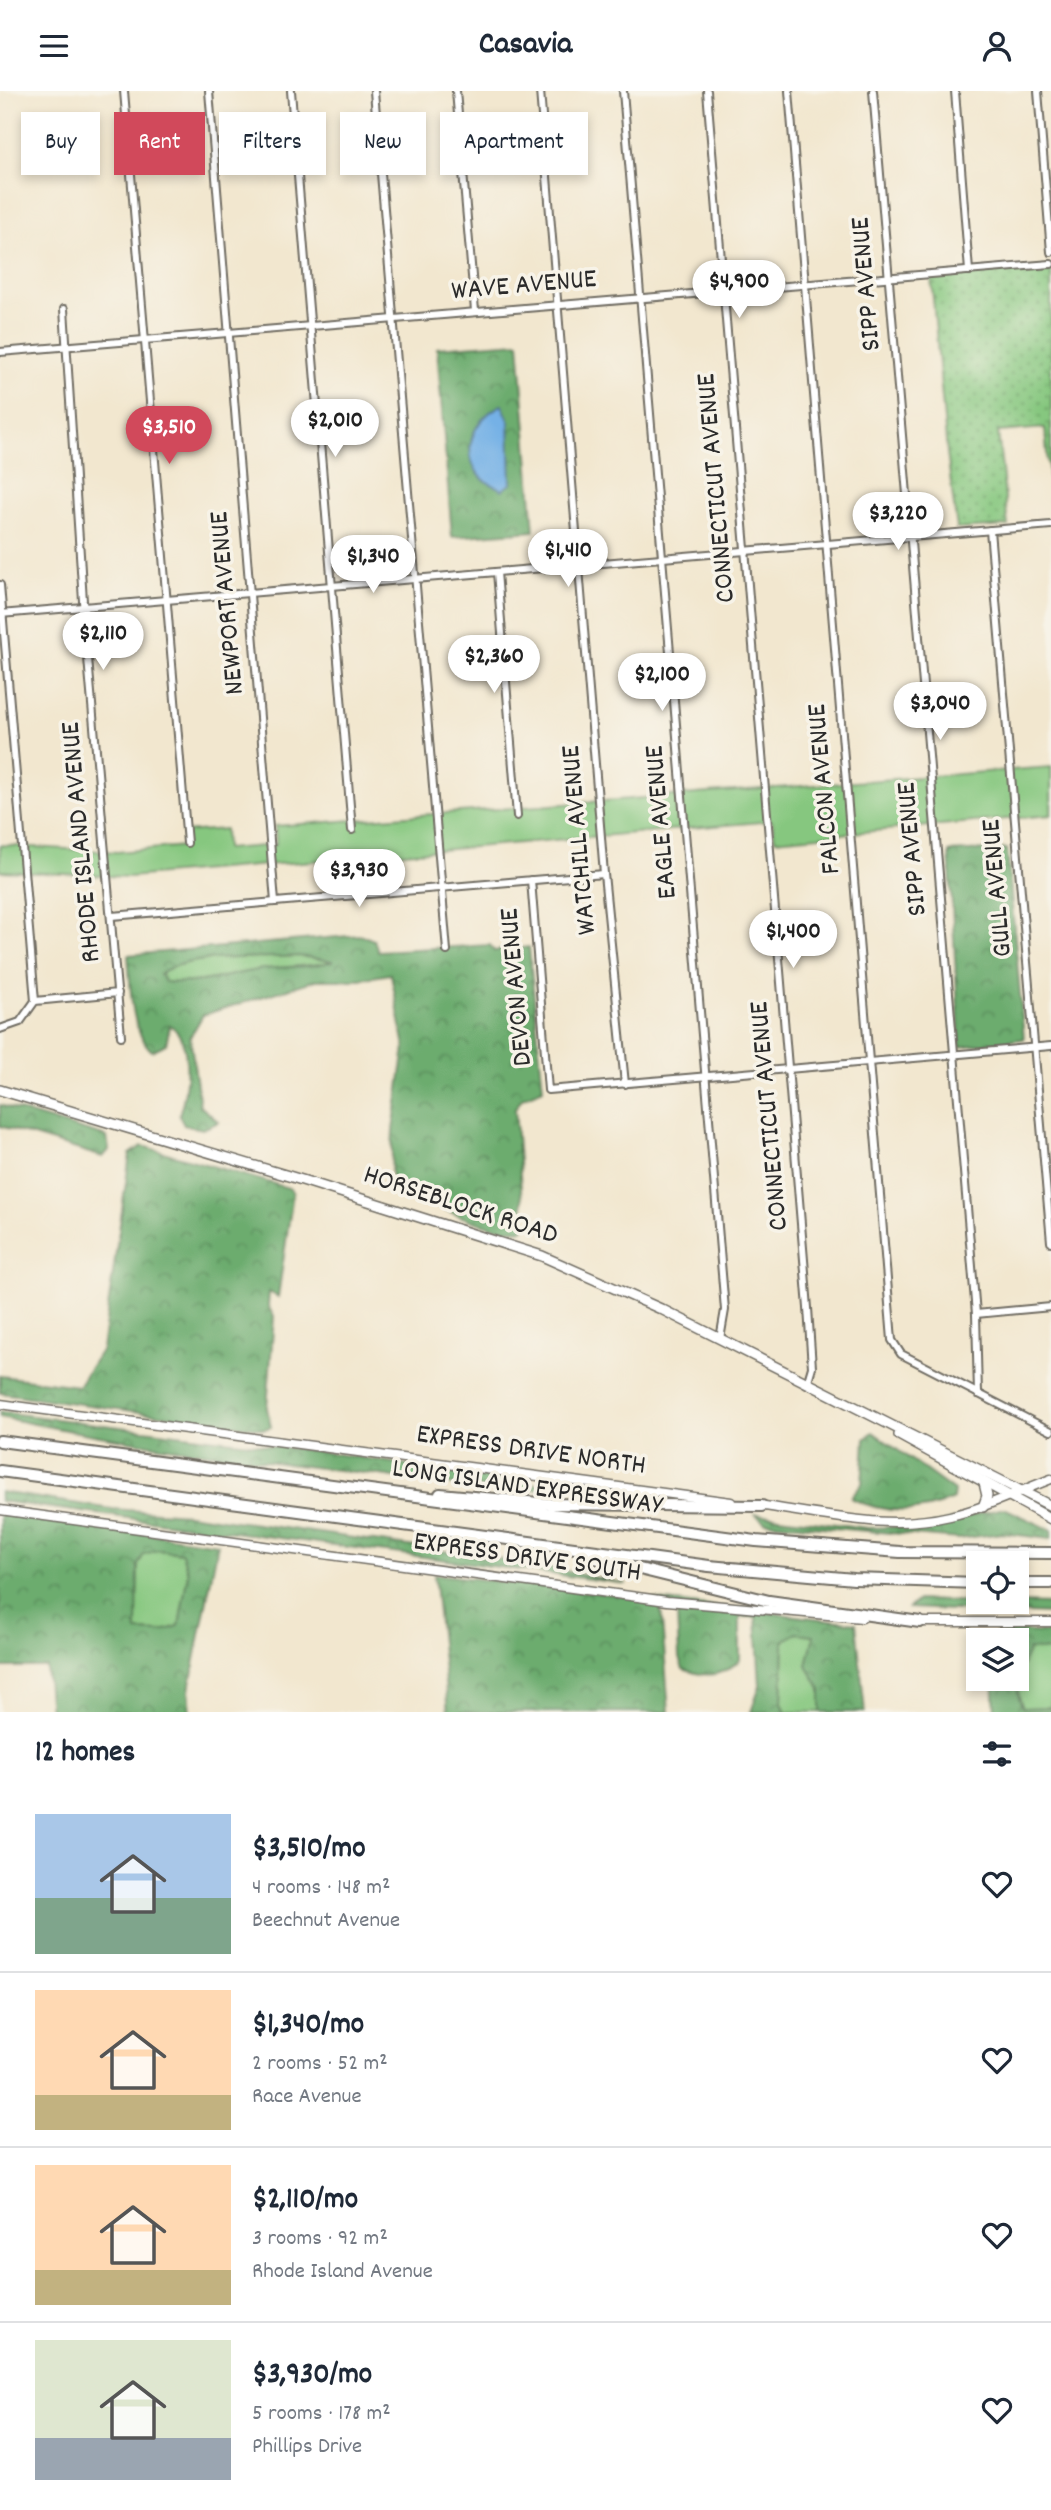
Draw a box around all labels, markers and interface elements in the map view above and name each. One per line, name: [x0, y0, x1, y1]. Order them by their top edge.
text: Casavia: [479, 23, 572, 69]
icon: menu: [35, 27, 73, 65]
icon: person: [978, 27, 1016, 65]
chip: Buy: [21, 112, 100, 175]
chip: Rent: [114, 112, 205, 175]
chip: Filters: [219, 112, 326, 175]
chip: New: [340, 112, 426, 175]
chip: Apartment: [440, 112, 588, 175]
street label: SIPP AVENUE: [842, 215, 894, 353]
street label: WAVE AVENUE: [450, 261, 598, 313]
pin: $4,900: [682, 261, 796, 320]
text: $4,900: [708, 266, 770, 299]
street label: CONNECTICUT AVENUE: [688, 371, 748, 605]
pin: $2,010: [278, 399, 392, 459]
text: $2,010: [307, 405, 363, 438]
pin: $3,510: [112, 407, 226, 466]
text: $3,510: [142, 412, 196, 445]
pin: $3,220: [841, 493, 955, 552]
text: $3,220: [869, 498, 927, 531]
street label: NEWPORT AVENUE: [201, 509, 257, 696]
pin: $1,410: [511, 529, 625, 589]
pin: $1,340: [316, 535, 430, 595]
text: $1,410: [544, 535, 592, 568]
text: $1,340: [346, 541, 400, 574]
pin: $2,110: [46, 613, 160, 672]
text: $2,110: [79, 618, 127, 651]
pin: $2,360: [437, 635, 551, 695]
text: $2,360: [464, 641, 524, 674]
pin: $2,100: [605, 653, 719, 713]
text: $2,100: [634, 659, 690, 692]
pin: $3,040: [883, 683, 997, 742]
text: $3,040: [910, 688, 970, 721]
street label: FALCON AVENUE: [799, 702, 853, 876]
street label: RHODE ISLAND AVENUE: [53, 720, 113, 964]
street label: WATCHILL AVENUE: [553, 743, 609, 936]
street label: EAGLE AVENUE: [636, 743, 690, 901]
street label: SIPP AVENUE: [888, 780, 940, 918]
street label: GULL AVENUE: [973, 817, 1025, 959]
pin: $3,930: [302, 849, 416, 909]
text: $3,930: [329, 855, 389, 888]
street label: DEVON AVENUE: [491, 906, 545, 1068]
pin: $1,400: [736, 911, 850, 970]
text: $1,400: [765, 916, 821, 949]
street label: CONNECTICUT AVENUE: [741, 999, 801, 1233]
street label: HORSEBLOCK ROAD: [358, 1157, 562, 1257]
street label: EXPRESS DRIVE NORTH: [414, 1416, 648, 1488]
street label: LONG ISLAND EXPRESSWAY: [389, 1450, 665, 1528]
street label: EXPRESS DRIVE SOUTH: [411, 1523, 643, 1595]
map controls: [966, 1551, 1029, 1691]
button: locate: [966, 1551, 1029, 1614]
button: layers: [966, 1628, 1029, 1691]
text: 12 homes: [35, 1733, 135, 1776]
icon: filters: [978, 1735, 1016, 1773]
text: $3,510/mo: [252, 1829, 366, 1872]
icon: home: [91, 1842, 175, 1926]
icon: heart: [978, 1865, 1016, 1903]
text: 4 rooms · 148 m²: [252, 1872, 390, 1905]
text: Beechnut Avenue: [252, 1905, 400, 1938]
text: $1,340/mo: [252, 2005, 364, 2048]
icon: home: [91, 2018, 175, 2102]
icon: heart: [978, 2041, 1016, 2079]
text: 2 rooms · 52 m²: [252, 2048, 388, 2081]
text: Race Avenue: [252, 2081, 362, 2114]
text: $2,110/mo: [252, 2180, 358, 2223]
icon: home: [91, 2193, 175, 2277]
icon: heart: [978, 2216, 1016, 2254]
text: 3 rooms · 92 m²: [252, 2223, 388, 2256]
text: Rhode Island Avenue: [252, 2256, 433, 2289]
text: $3,930/mo: [252, 2355, 372, 2398]
icon: home: [91, 2368, 175, 2452]
icon: heart: [978, 2391, 1016, 2429]
text: 5 rooms · 178 m²: [252, 2398, 391, 2431]
text: Phillips Drive: [252, 2431, 362, 2464]

